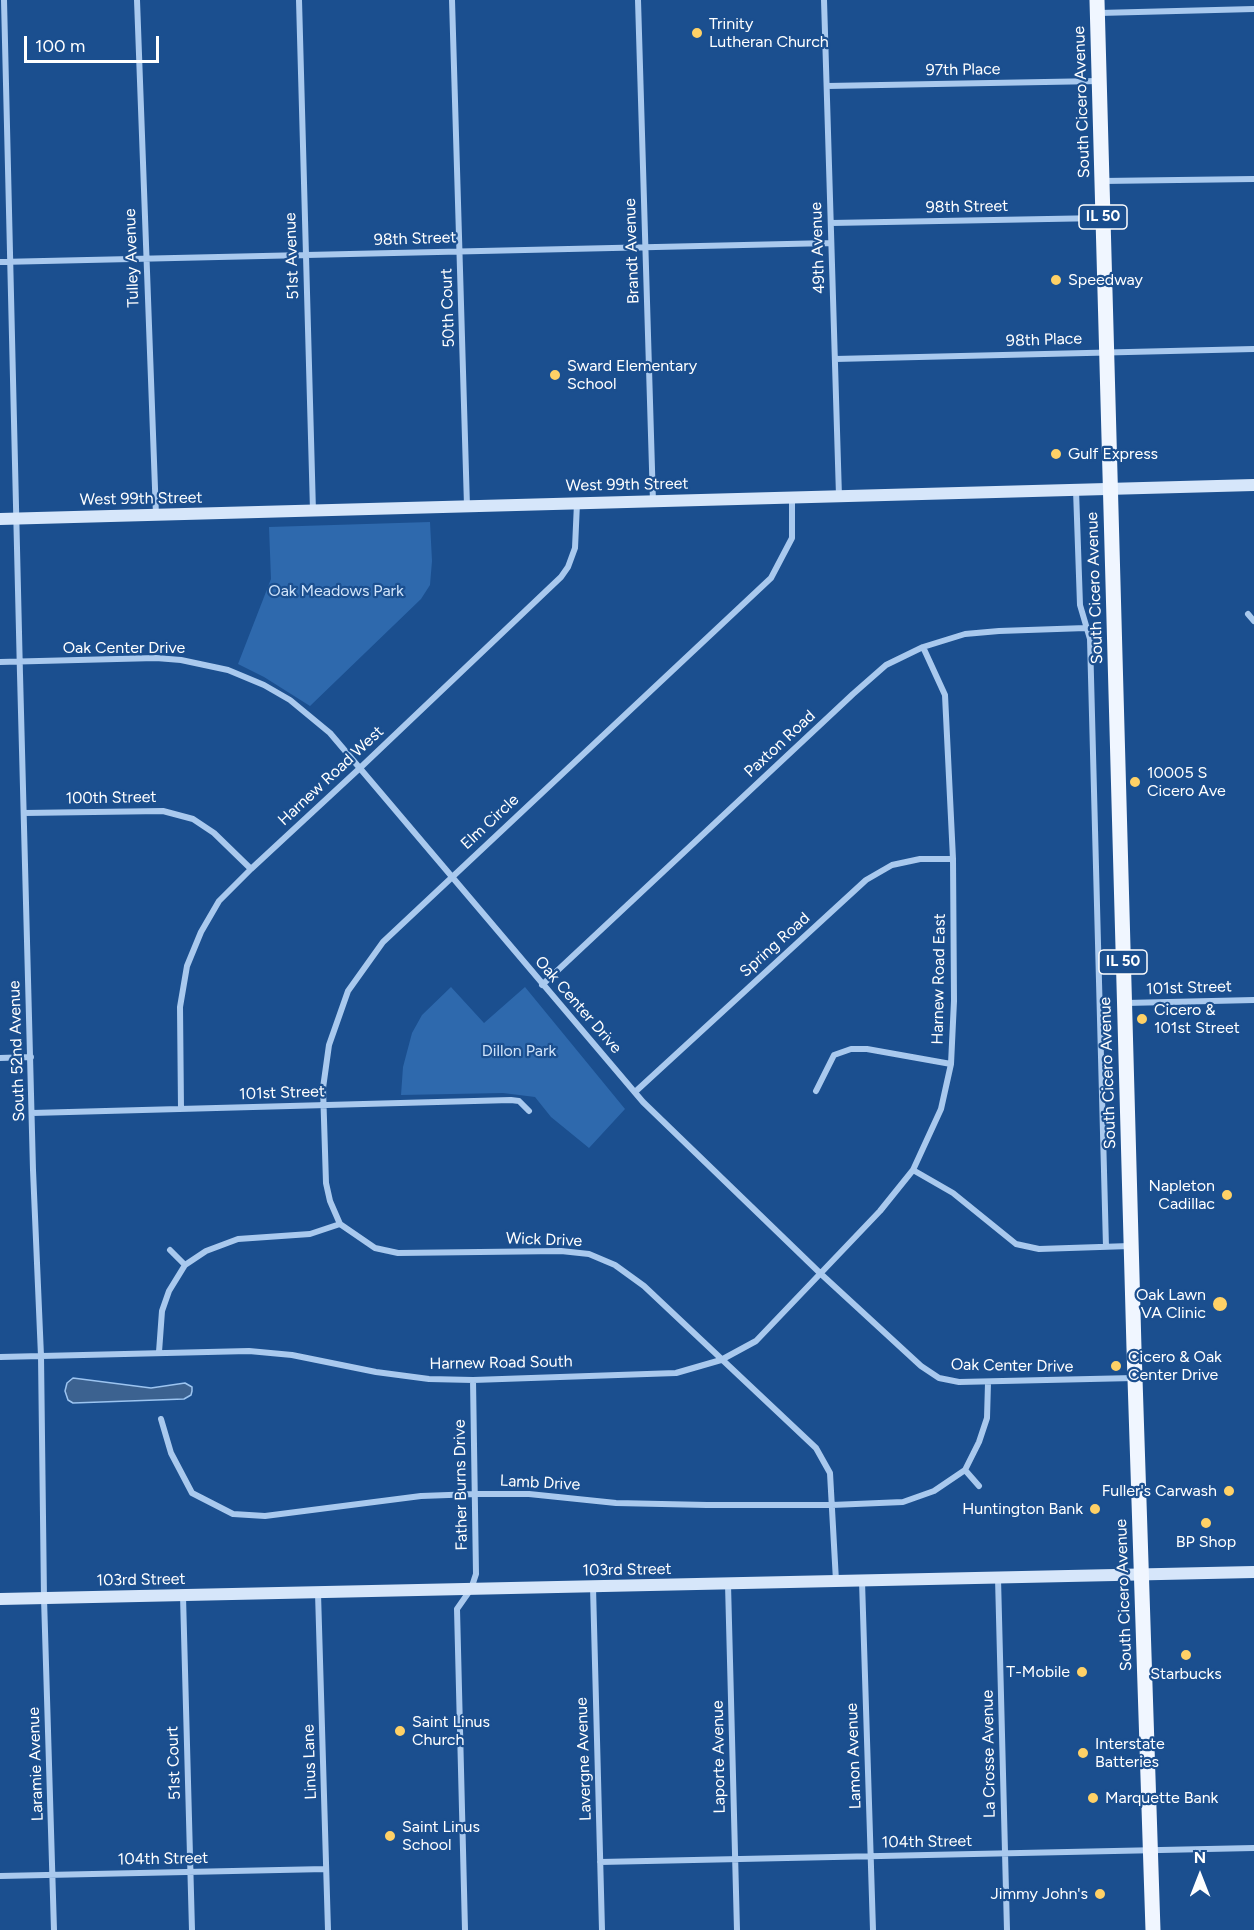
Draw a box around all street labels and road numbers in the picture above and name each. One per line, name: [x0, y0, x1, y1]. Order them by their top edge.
street label: South Cicero Avenue: [1070, 26, 1094, 178]
street label: 97th Place: [925, 60, 1001, 80]
street label: 98th Street: [926, 197, 1008, 217]
street label: Brandt Avenue: [621, 198, 643, 304]
street label: 49th Avenue: [807, 202, 829, 294]
road number: IL 50: [1079, 205, 1127, 229]
street label: Tulley Avenue: [121, 208, 143, 308]
street label: 51st Avenue: [281, 212, 303, 300]
street label: 98th Street: [373, 228, 457, 250]
street label: 50th Court: [437, 268, 459, 348]
street label: 98th Place: [1006, 329, 1082, 351]
street label: West 99th Street: [565, 474, 689, 496]
street label: West 99th Street: [79, 488, 203, 510]
street label: South Cicero Avenue: [1083, 512, 1107, 664]
street label: Oak Center Drive: [63, 638, 185, 658]
street label: Paxton Road: [741, 706, 819, 782]
street label: Harnew Road West: [274, 722, 388, 830]
street label: 100th Street: [65, 788, 157, 808]
street label: Elm Circle: [457, 790, 523, 854]
street label: Spring Road: [736, 909, 814, 981]
street label: Harnew Road East: [928, 913, 950, 1045]
road number: IL 50: [1099, 950, 1147, 974]
street label: Oak Center Drive: [531, 952, 625, 1058]
street label: 101st Street: [1146, 977, 1232, 999]
street label: South 52nd Avenue: [5, 980, 29, 1122]
street label: South Cicero Avenue: [1096, 997, 1120, 1149]
street label: 101st Street: [239, 1082, 325, 1104]
street label: Wick Drive: [505, 1229, 583, 1251]
street label: Harnew Road South: [429, 1352, 573, 1374]
street label: Oak Center Drive: [951, 1355, 1073, 1377]
street label: Father Burns Drive: [450, 1419, 472, 1551]
street label: Lamb Drive: [499, 1471, 581, 1495]
street label: South Cicero Avenue: [1112, 1519, 1136, 1671]
street label: 103rd Street: [582, 1560, 672, 1580]
street label: 103rd Street: [96, 1570, 186, 1590]
street label: La Crosse Avenue: [978, 1690, 1000, 1818]
street label: Lavergne Avenue: [572, 1697, 596, 1821]
street label: Laporte Avenue: [708, 1700, 730, 1814]
street label: Lamon Avenue: [843, 1703, 865, 1809]
street label: Laramie Avenue: [24, 1707, 48, 1821]
street label: Linus Lane: [299, 1724, 321, 1800]
street label: 51st Court: [163, 1725, 185, 1801]
street label: 104th Street: [882, 1832, 972, 1852]
street label: 104th Street: [118, 1849, 208, 1869]

